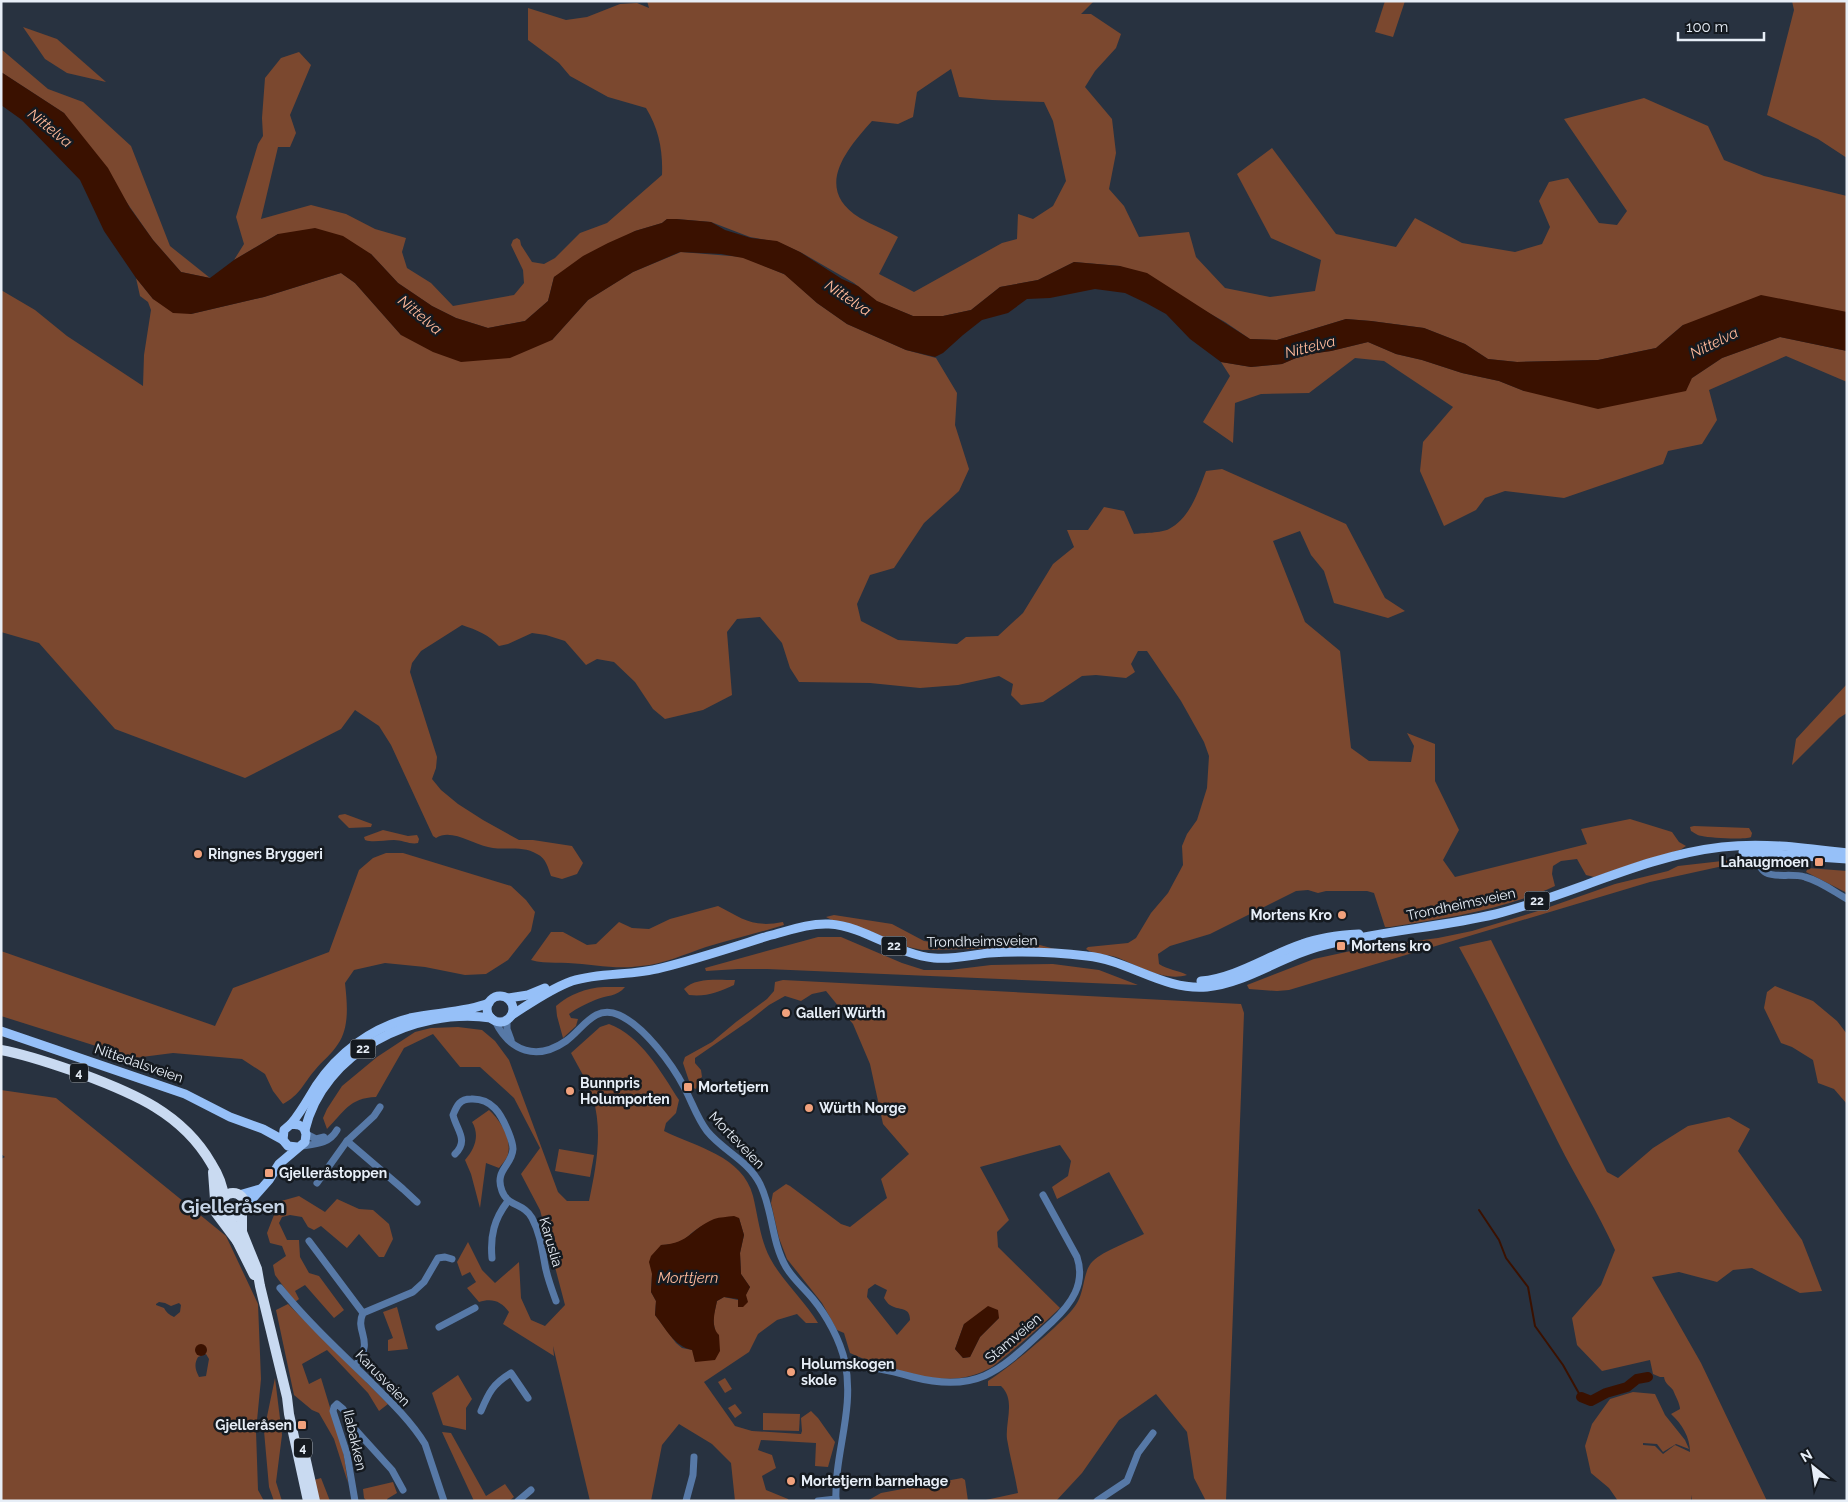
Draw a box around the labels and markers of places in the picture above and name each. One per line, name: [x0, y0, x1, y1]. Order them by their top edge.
place label: Ringnes Bryggeri: [208, 846, 323, 862]
marker: Ringnes Bryggeri: [192, 848, 204, 860]
place label: Lahaugmoen: [1720, 854, 1809, 870]
marker: Lahaugmoen: [1813, 856, 1825, 868]
place label: Mortens Kro: [1251, 907, 1333, 923]
marker: Mortens Kro: [1336, 909, 1348, 921]
place label: Mortens kro: [1351, 938, 1431, 954]
marker: Mortens kro: [1335, 940, 1347, 952]
place label: Galleri Würth: [796, 1005, 885, 1021]
marker: Galleri Würth: [780, 1007, 792, 1019]
place label: Bunnpris Holumporten: [580, 1075, 670, 1107]
place label: Mortetjern: [698, 1079, 769, 1095]
marker: Mortetjern: [682, 1081, 694, 1093]
marker: Bunnpris Holumporten: [564, 1085, 576, 1097]
place label: Würth Norge: [819, 1100, 907, 1116]
marker: Würth Norge: [803, 1102, 815, 1114]
place label: Gjelleråstoppen: [279, 1165, 387, 1181]
marker: Gjelleråstoppen: [263, 1167, 275, 1179]
place label: Holumskogen skole: [801, 1356, 894, 1388]
marker: Holumskogen skole: [785, 1366, 797, 1378]
place label: Gjelleråsen: [215, 1417, 292, 1433]
marker: Gjelleråsen: [296, 1419, 308, 1431]
place label: Mortetjern barnehage: [801, 1473, 949, 1489]
marker: Mortetjern barnehage: [785, 1475, 797, 1487]

